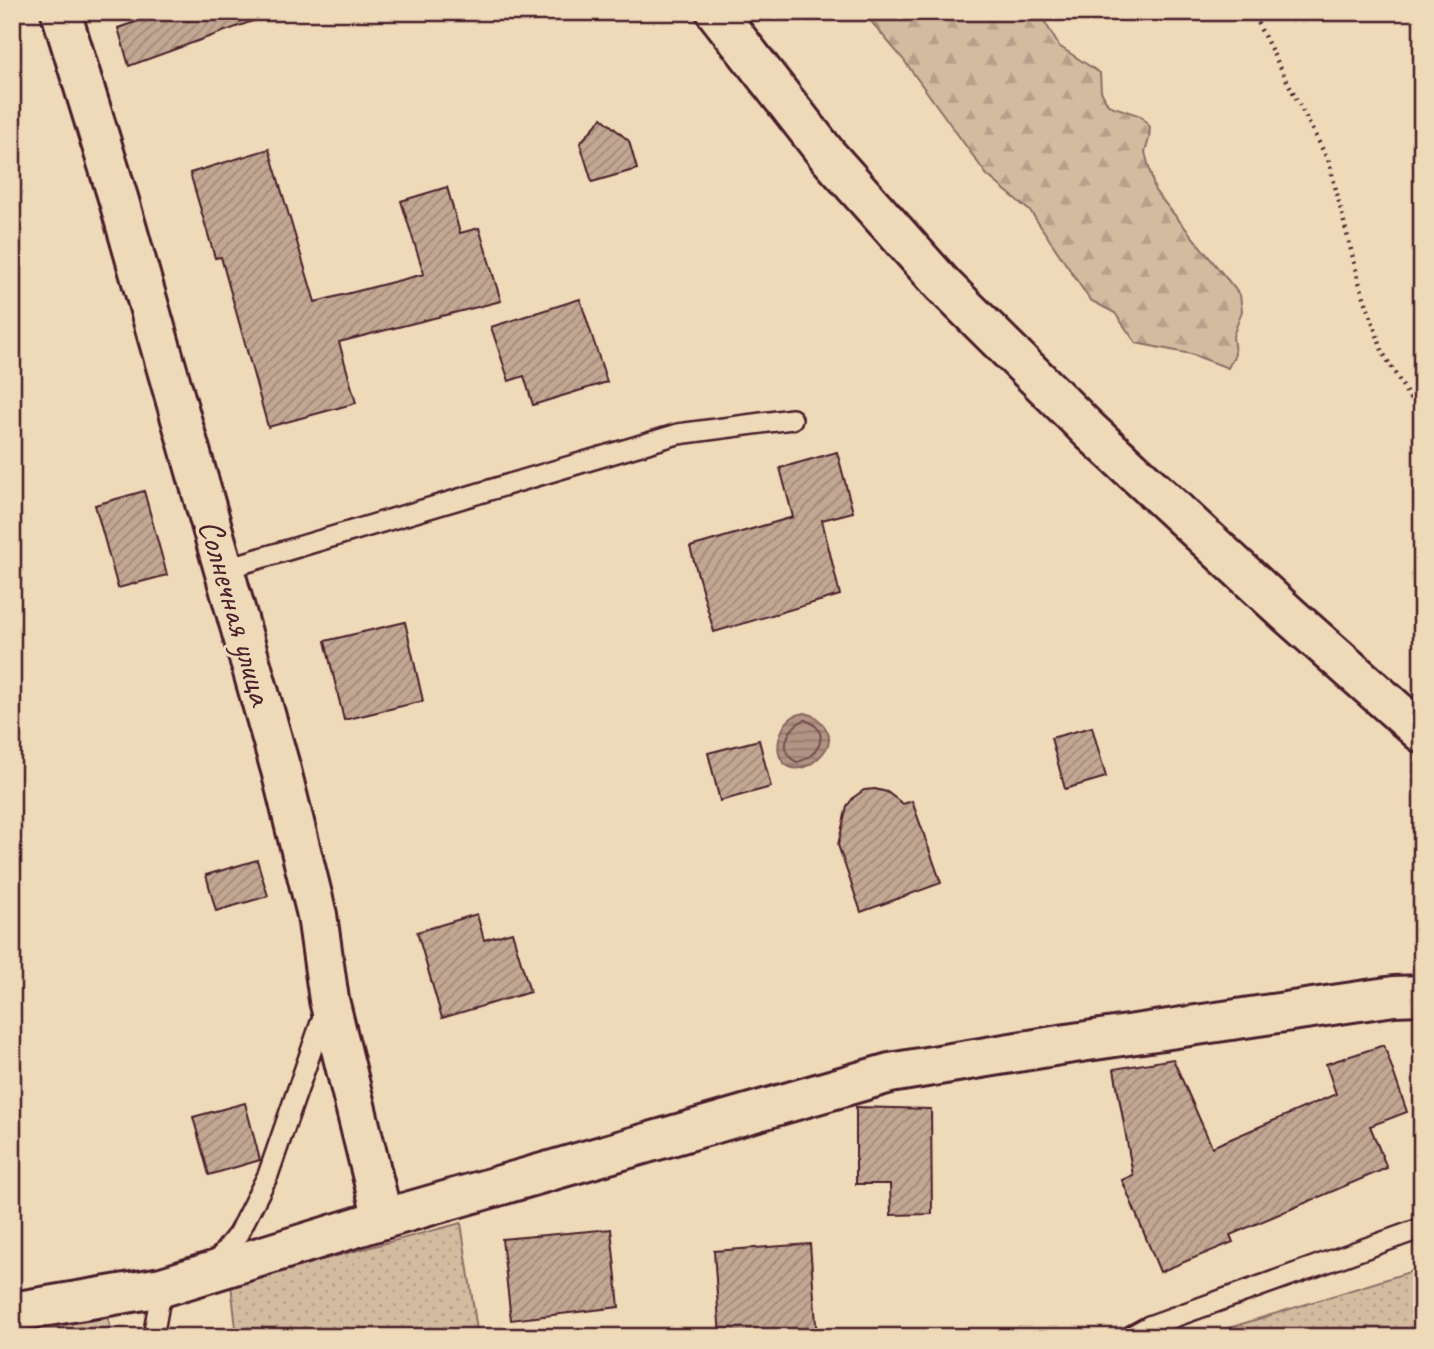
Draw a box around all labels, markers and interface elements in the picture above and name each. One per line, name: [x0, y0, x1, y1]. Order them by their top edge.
street label: Солнечная улица: [188, 514, 285, 713]

